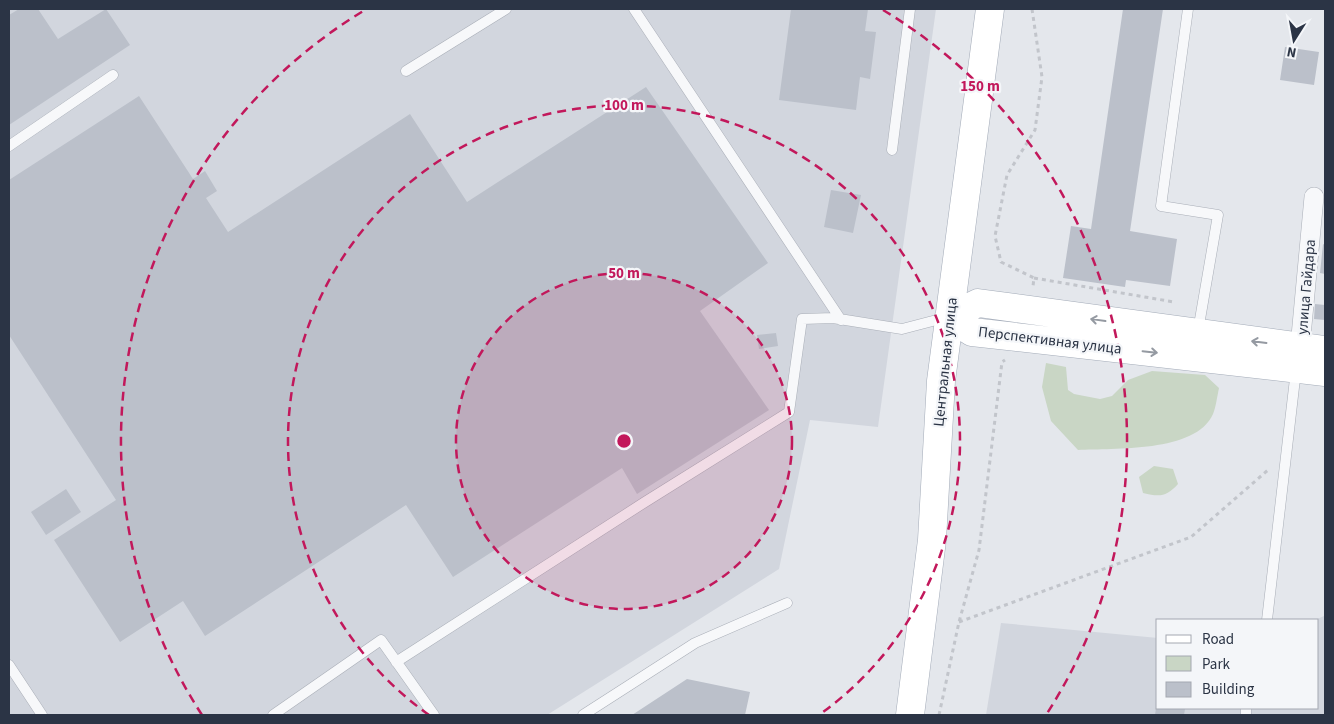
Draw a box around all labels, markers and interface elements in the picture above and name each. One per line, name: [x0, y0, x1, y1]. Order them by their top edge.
north arrow: [1269, 15, 1319, 65]
text: N: [1285, 41, 1298, 62]
text: 150 m: [960, 76, 1000, 97]
text: 100 m: [604, 95, 644, 116]
street label: улица Гайдара: [1292, 238, 1321, 336]
text: 50 m: [608, 263, 640, 284]
street label: Центральная улица: [928, 297, 963, 428]
one-way arrow: [1091, 315, 1107, 325]
street label: Перспективная улица: [977, 321, 1123, 360]
one-way arrow: [1252, 337, 1268, 347]
one-way arrow: [1142, 347, 1158, 357]
centre of rings: [615, 432, 633, 450]
legend: [1156, 619, 1319, 709]
text: Road: [1202, 629, 1234, 650]
text: Park: [1202, 654, 1231, 675]
text: Building: [1202, 679, 1255, 700]

